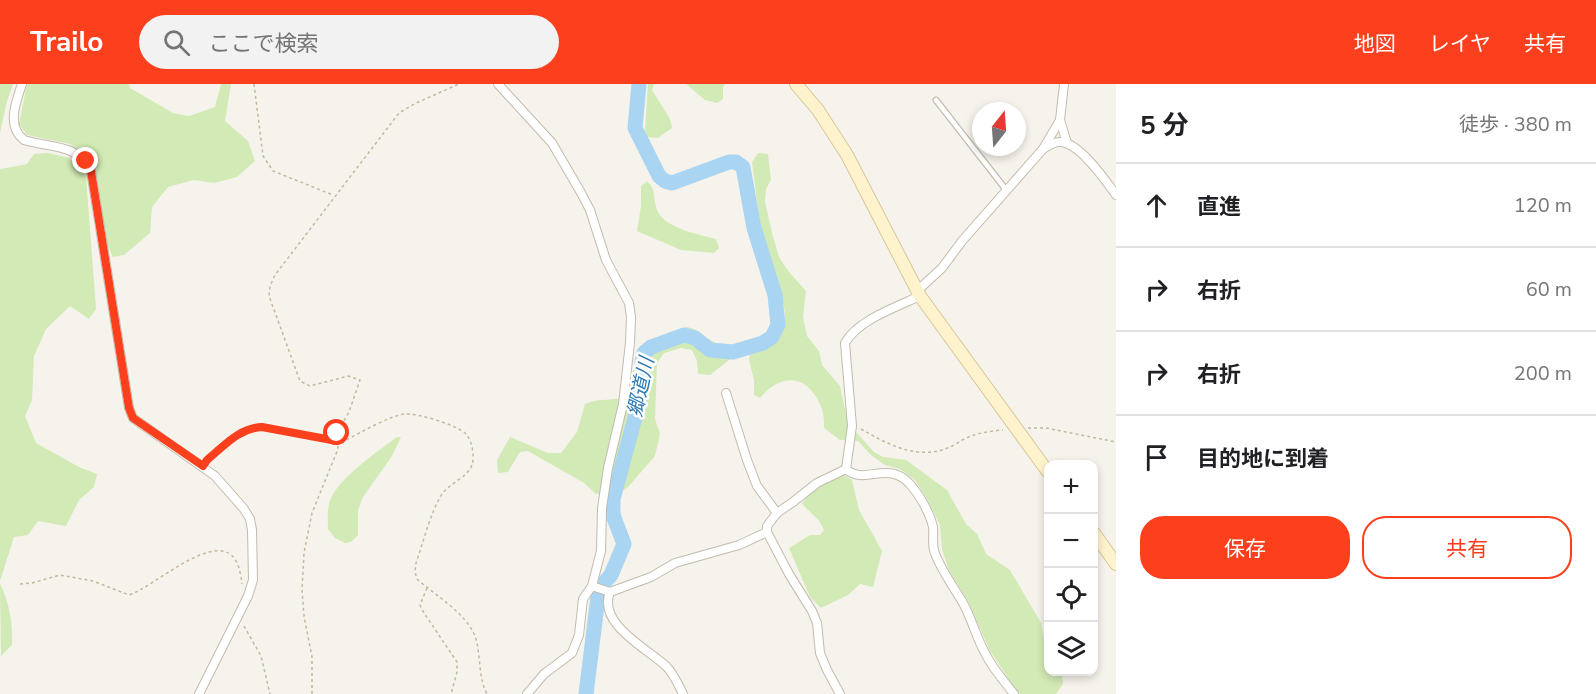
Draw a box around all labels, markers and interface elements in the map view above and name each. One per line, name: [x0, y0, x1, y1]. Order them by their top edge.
search box: [139, 15, 559, 69]
text: Trailo: [30, 23, 103, 61]
icon: search: [160, 26, 193, 59]
text: ここで検索: [208, 29, 318, 59]
text: 地図: [1354, 30, 1396, 58]
text: レイヤ: [1429, 30, 1491, 58]
text: 共有: [1524, 30, 1566, 58]
north arrow: [972, 102, 1026, 156]
text: 5 分: [1140, 108, 1189, 143]
text: 徒歩 · 380 m: [1459, 111, 1572, 138]
route end: [72, 147, 98, 173]
icon: ahead: [1140, 189, 1173, 222]
text: 直進: [1197, 192, 1241, 222]
text: 120 m: [1514, 192, 1572, 219]
icon: right: [1140, 273, 1173, 306]
text: 右折: [1197, 276, 1241, 306]
text: 60 m: [1526, 276, 1572, 303]
water label: 郷道川: [622, 353, 661, 419]
icon: right: [1140, 357, 1173, 390]
text: 右折: [1197, 360, 1241, 390]
text: 200 m: [1514, 360, 1572, 387]
route start: [323, 419, 349, 445]
icon: arrive: [1140, 441, 1173, 474]
text: 目的地に到着: [1197, 444, 1329, 474]
map controls: [1044, 460, 1098, 676]
button: +: [1044, 460, 1098, 514]
button: −: [1044, 514, 1098, 568]
button: 保存: [1140, 516, 1350, 579]
button: 共有: [1362, 516, 1572, 579]
button: locate: [1044, 568, 1098, 622]
button: layers: [1044, 622, 1098, 676]

